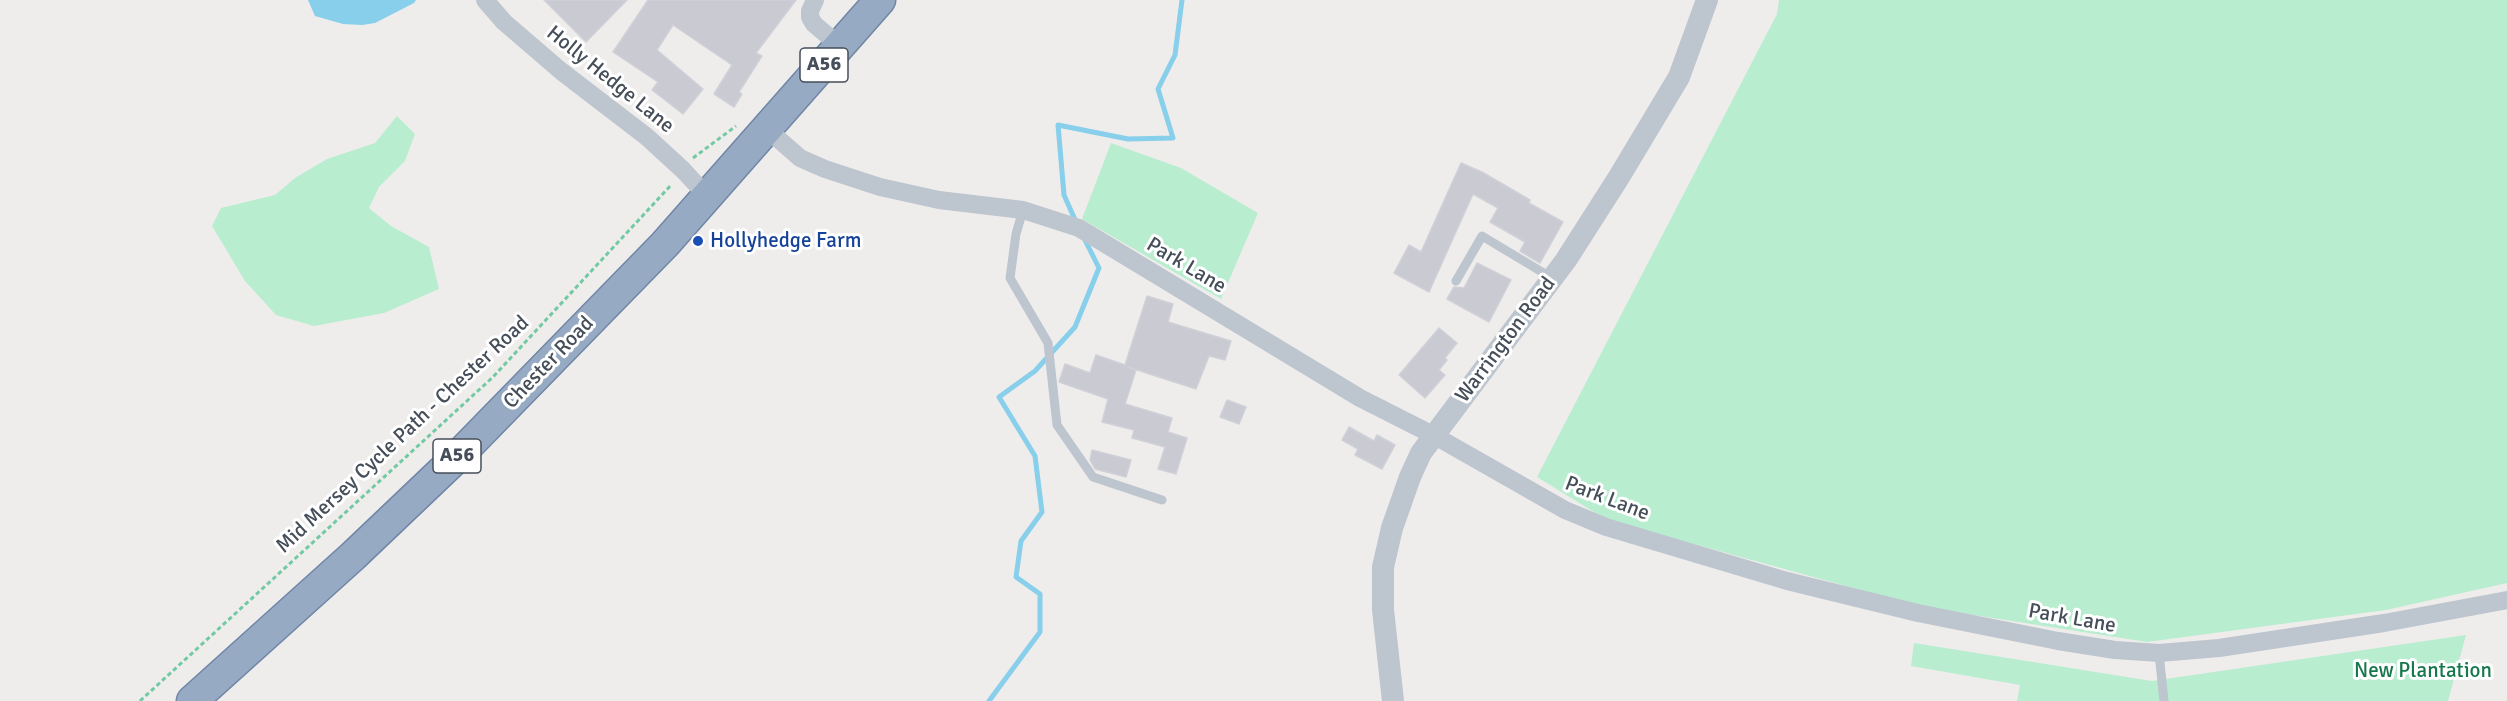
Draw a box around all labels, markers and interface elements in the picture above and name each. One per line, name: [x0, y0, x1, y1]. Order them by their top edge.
street label: Holly Hedge Lane: [541, 21, 679, 139]
road number: A56: [800, 48, 848, 82]
place label: Hollyhedge Farm: [710, 228, 861, 254]
street label: Park Lane: [1142, 232, 1230, 300]
marker: Hollyhedge Farm: [691, 234, 705, 248]
street label: Warrington Road: [1451, 272, 1561, 408]
street label: Mid Mersey Cycle Path - Chester Road: [271, 311, 535, 559]
street label: Chester Road: [499, 312, 599, 414]
road number: A56: [433, 439, 481, 473]
street label: Park Lane: [1561, 471, 1653, 527]
street label: Park Lane: [2026, 599, 2118, 639]
park label: New Plantation: [2354, 658, 2492, 684]

